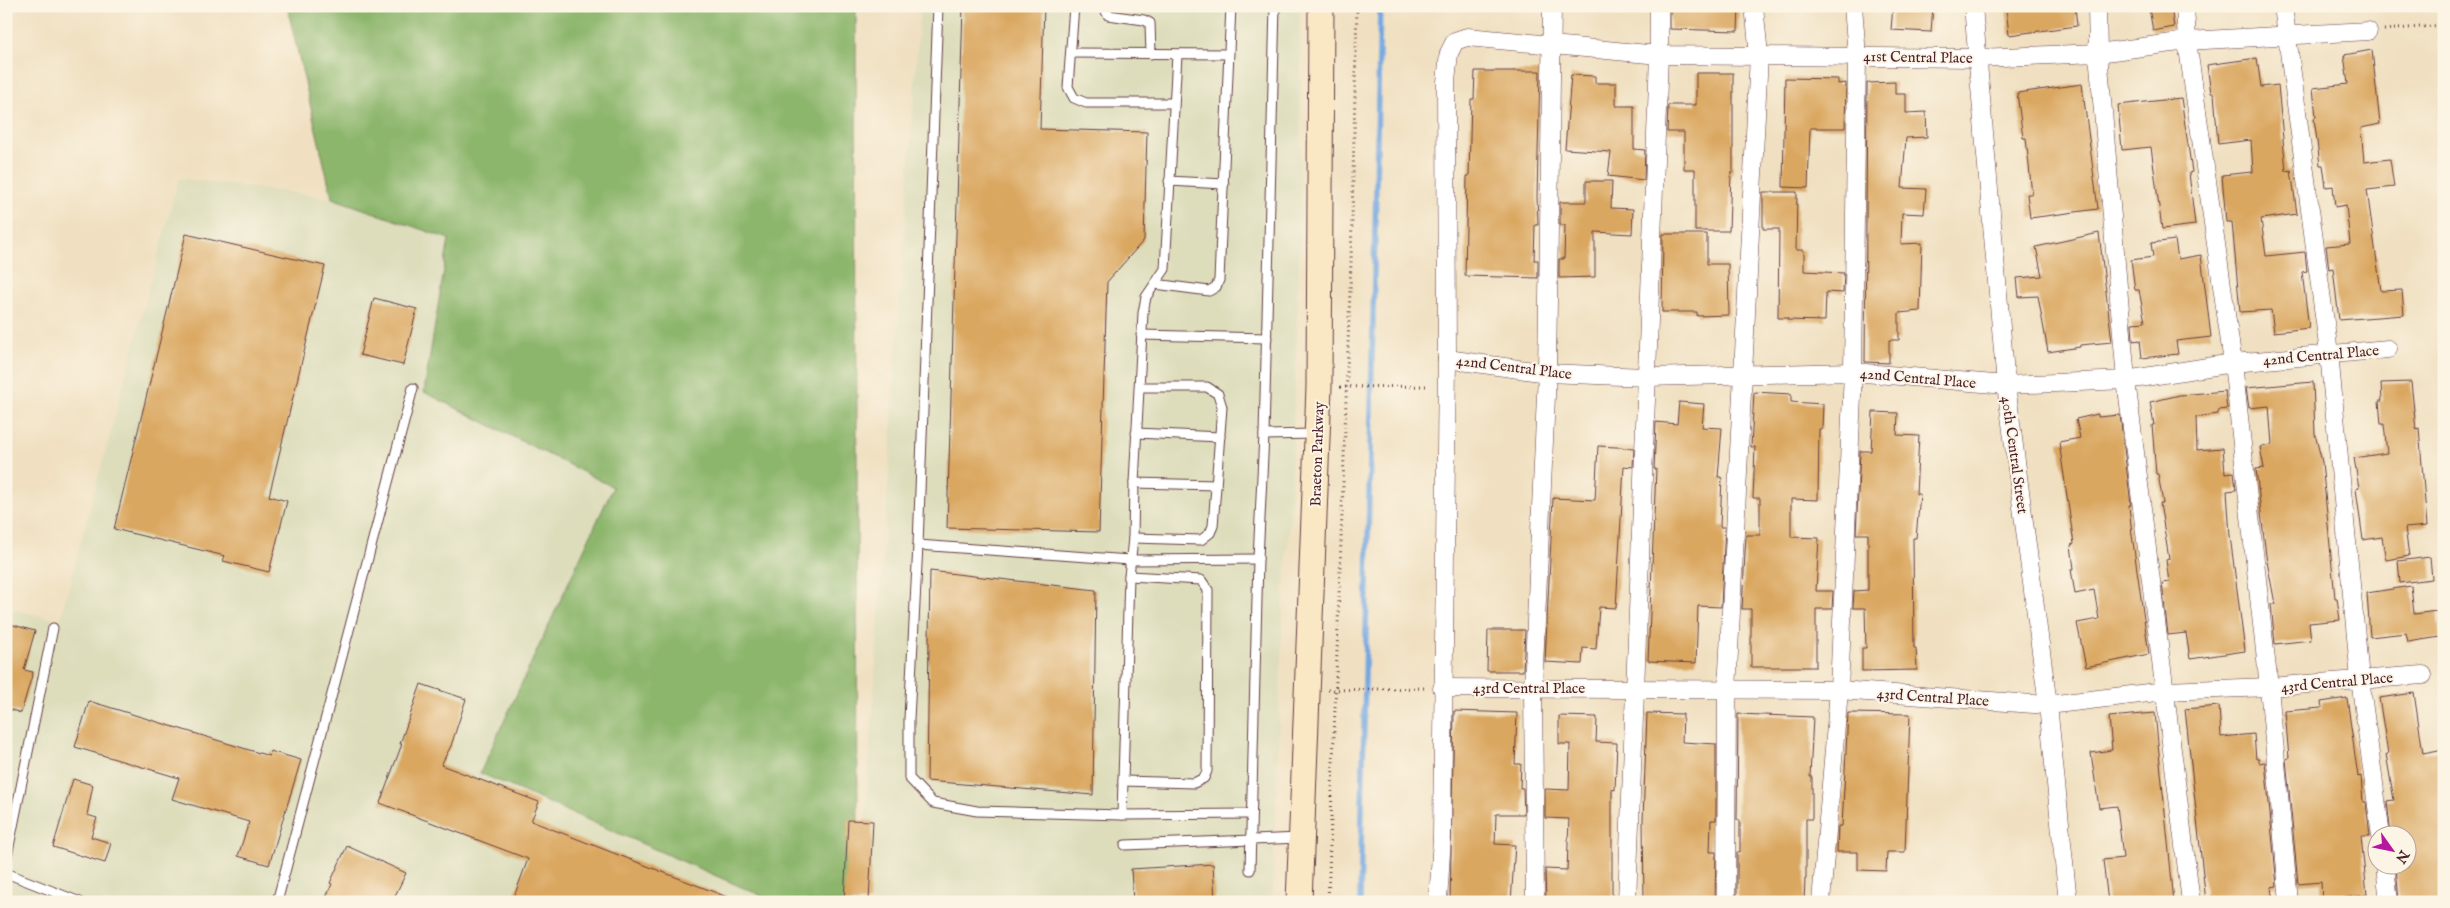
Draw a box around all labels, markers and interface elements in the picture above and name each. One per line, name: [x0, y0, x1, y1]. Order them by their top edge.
street label: 41st Central Place: [1863, 47, 1973, 68]
street label: 42nd Central Place: [2262, 341, 2380, 370]
street label: 42nd Central Place: [1455, 351, 1573, 384]
street label: 42nd Central Place: [1859, 364, 1977, 393]
street label: 40th Central Street: [1997, 395, 2032, 515]
street label: Braeton Parkway: [1306, 401, 1329, 507]
street label: 43rd Central Place: [2280, 668, 2394, 697]
street label: 43rd Central Place: [1473, 679, 1585, 698]
street label: 43rd Central Place: [1876, 684, 1990, 711]
north arrow: [2368, 826, 2418, 876]
text: N: [2391, 846, 2413, 867]

